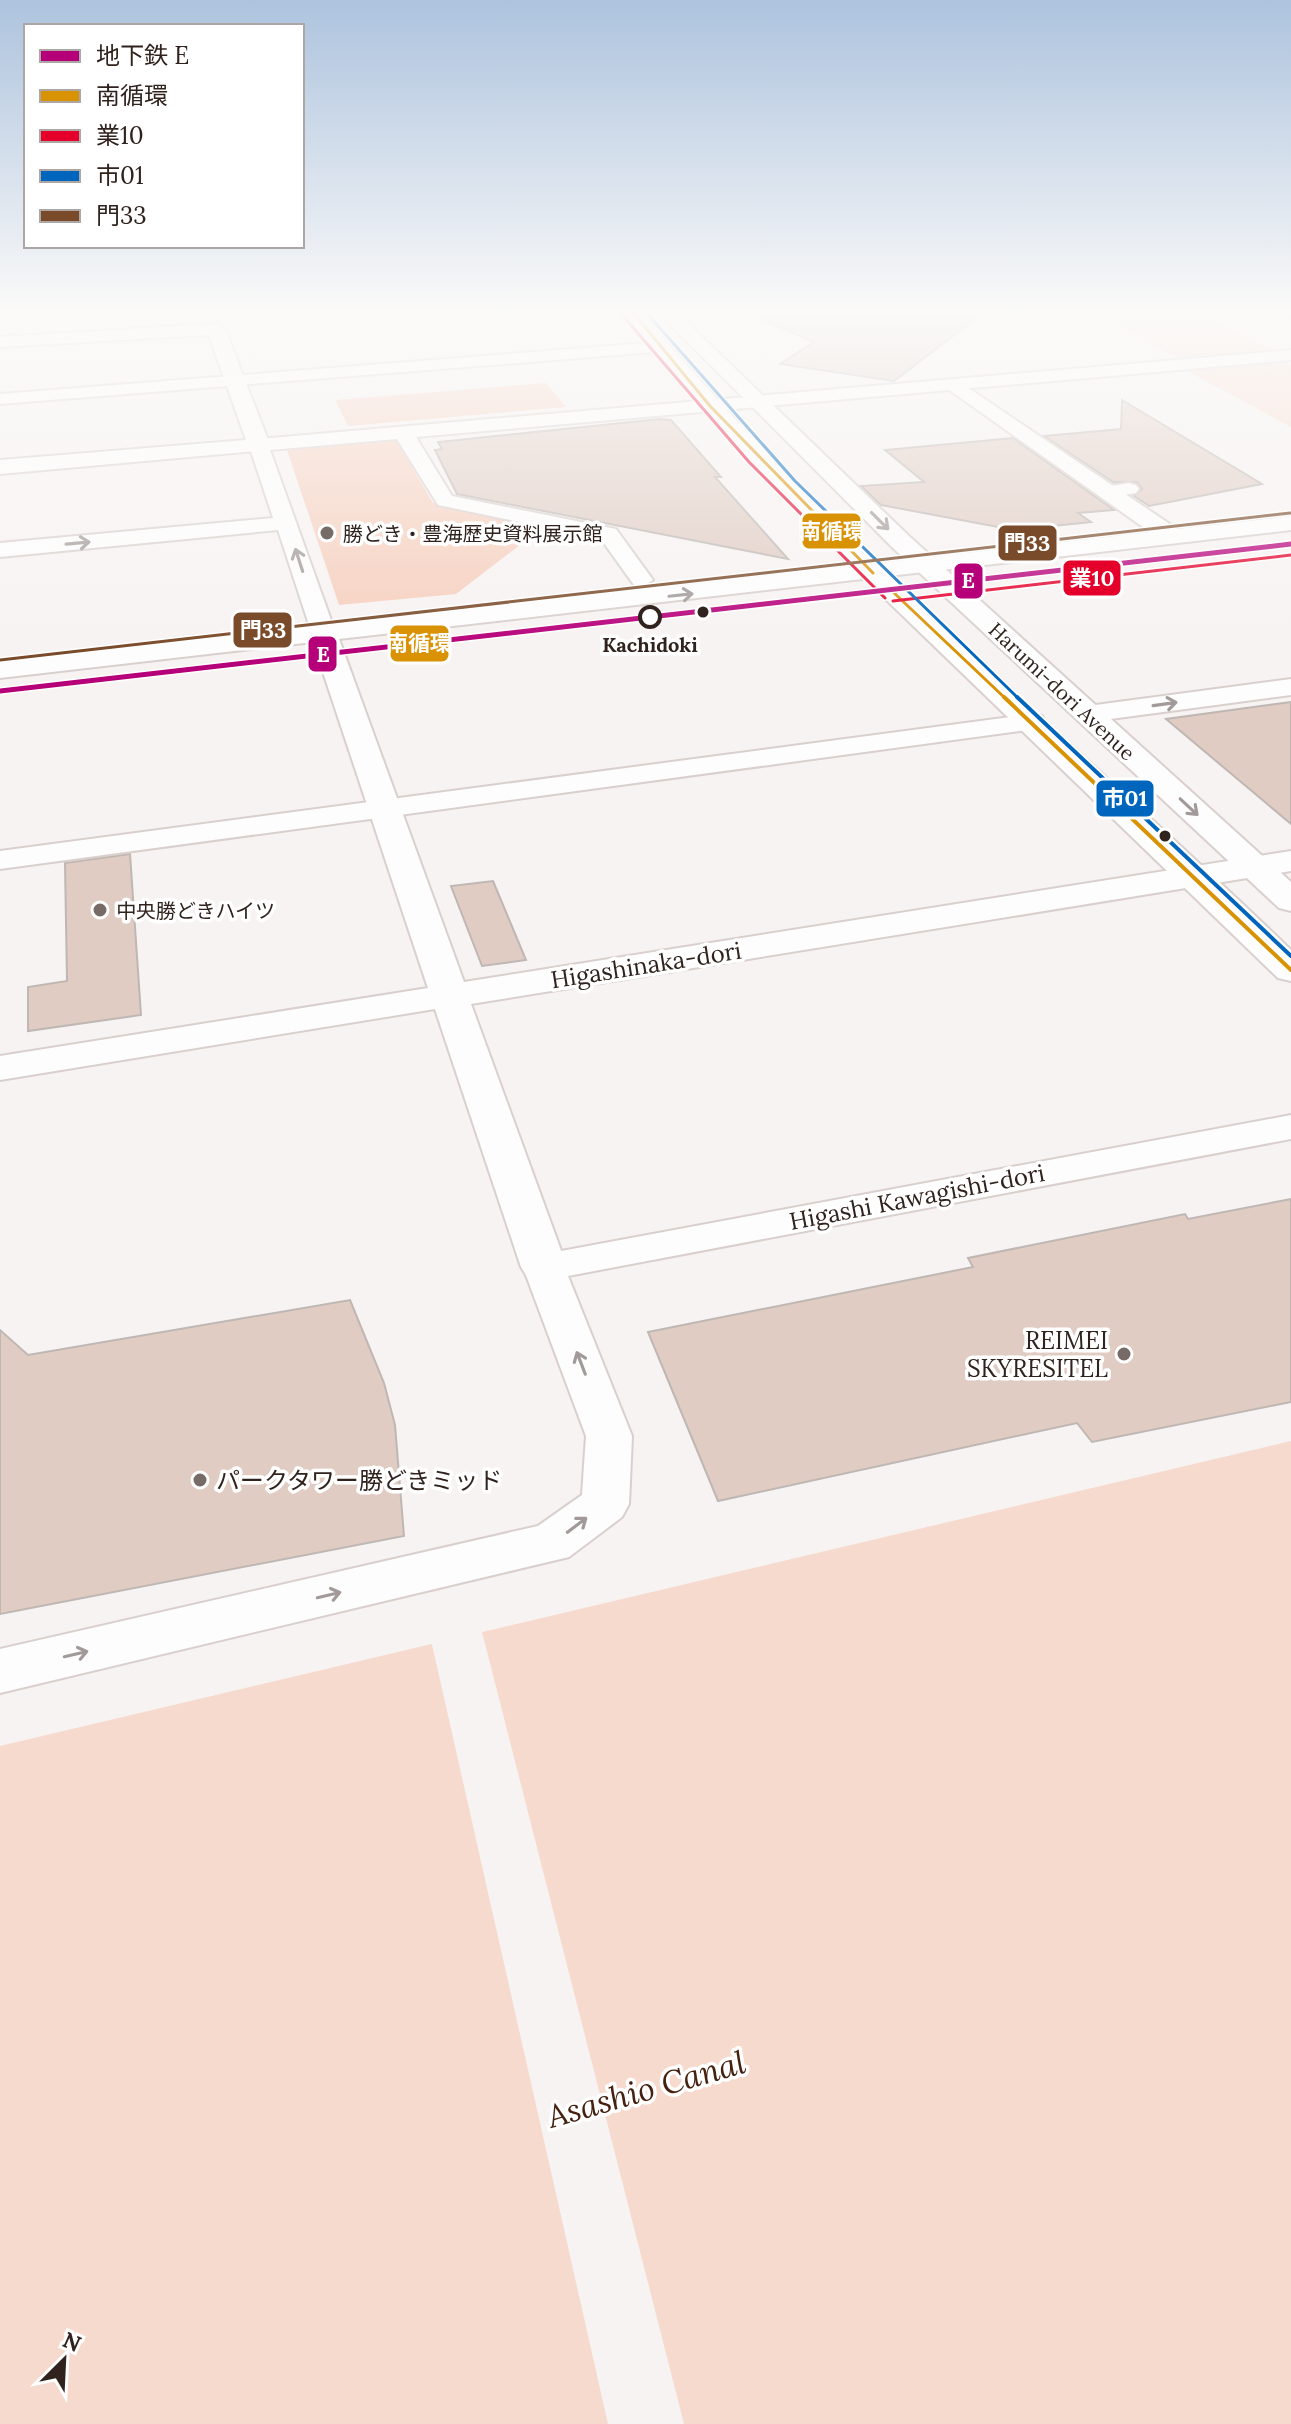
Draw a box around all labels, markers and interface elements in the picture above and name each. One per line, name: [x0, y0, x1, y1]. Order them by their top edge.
legend: [24, 24, 304, 248]
text: 地下鉄 E: [96, 40, 189, 71]
text: 南循環: [96, 80, 168, 111]
text: 業10: [96, 120, 144, 151]
text: 市01: [96, 160, 144, 191]
text: 門33: [96, 200, 147, 231]
line badge: 南循環: [801, 512, 862, 550]
one-way arrow: [870, 512, 890, 531]
text: 南循環: [799, 517, 865, 545]
place label: 勝どき・豊海歴史資料展示館: [343, 521, 602, 546]
marker: 勝どき・豊海歴史資料展示館: [318, 524, 336, 542]
line badge: 門33: [997, 524, 1058, 562]
text: 門33: [1004, 529, 1050, 557]
one-way arrow: [64, 535, 91, 550]
one-way arrow: [291, 548, 306, 574]
line badge: 業10: [1062, 559, 1122, 597]
line badge: E: [953, 562, 984, 600]
text: 業10: [1070, 564, 1114, 592]
text: E: [961, 566, 975, 594]
one-way arrow: [667, 587, 693, 602]
unlabelled marker: [695, 604, 711, 620]
marker: Kachidoki: [639, 606, 661, 628]
line badge: 門33: [232, 611, 293, 649]
text: 門33: [240, 616, 286, 644]
street label: Harumi-dori Avenue: [984, 617, 1140, 765]
line badge: 南循環: [389, 624, 450, 663]
text: 南循環: [386, 629, 452, 657]
place label: Kachidoki: [602, 632, 698, 657]
line badge: E: [307, 635, 338, 673]
text: E: [316, 640, 330, 668]
one-way arrow: [1152, 696, 1177, 711]
line badge: 市01: [1095, 779, 1155, 818]
text: 市01: [1103, 784, 1148, 812]
one-way arrow: [1179, 798, 1199, 817]
unlabelled marker: [1157, 828, 1173, 844]
place label: 中央勝どきハイツ: [116, 898, 275, 923]
marker: 中央勝どきハイツ: [91, 901, 109, 919]
street label: Higashinaka-dori: [548, 935, 744, 995]
street label: Higashi Kawagishi-dori: [787, 1157, 1047, 1237]
place label: REIMEI SKYRESITEL: [967, 1325, 1108, 1384]
marker: REIMEI SKYRESITEL: [1115, 1345, 1133, 1363]
one-way arrow: [573, 1351, 587, 1376]
place label: パークタワー勝どきミッド: [216, 1465, 502, 1496]
marker: パークタワー勝どきミッド: [191, 1471, 209, 1489]
one-way arrow: [566, 1516, 587, 1533]
one-way arrow: [316, 1587, 342, 1602]
one-way arrow: [63, 1646, 88, 1661]
water label: Asashio Canal: [541, 2041, 750, 2137]
north arrow: [24, 2320, 104, 2400]
text: N: [59, 2325, 86, 2358]

